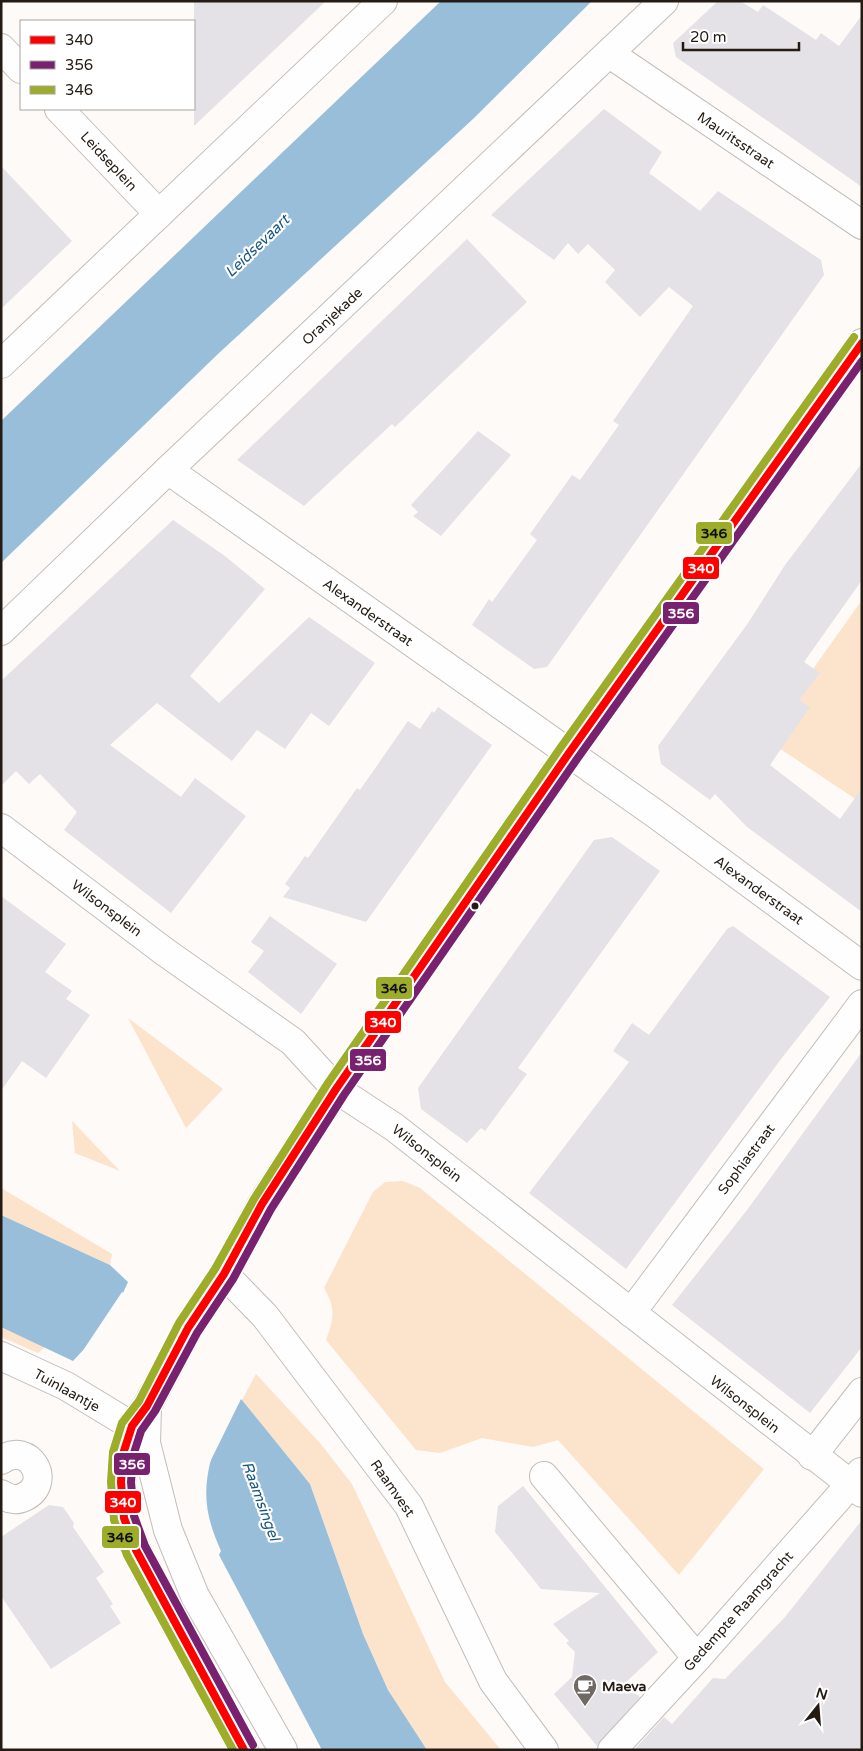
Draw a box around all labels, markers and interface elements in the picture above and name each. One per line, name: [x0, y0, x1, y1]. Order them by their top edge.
legend: [20, 20, 195, 110]
scale bar: [683, 20, 799, 52]
text: 20 m: [690, 28, 727, 46]
text: 340: [65, 31, 93, 49]
text: 356: [65, 56, 93, 74]
text: 346: [65, 81, 93, 99]
street label: Mauritsstraat: [694, 108, 778, 173]
street label: Leidseplein: [77, 128, 141, 195]
water label: Leidsevaart: [221, 209, 294, 281]
street label: Oranjekade: [299, 284, 366, 349]
line badge: 346: [695, 521, 733, 545]
text: 346: [701, 525, 727, 542]
line badge: 340: [682, 556, 720, 580]
text: 340: [688, 560, 714, 577]
street label: Alexanderstraat: [319, 575, 417, 650]
line badge: 356: [662, 601, 700, 625]
text: 356: [668, 605, 694, 622]
street label: Alexanderstraat: [711, 852, 807, 929]
street label: Wilsonsplein: [68, 876, 145, 940]
unlabelled marker: [470, 901, 480, 911]
line badge: 346: [375, 976, 413, 1000]
text: 346: [381, 980, 407, 997]
line badge: 340: [364, 1010, 402, 1034]
text: 340: [370, 1014, 396, 1031]
line badge: 356: [349, 1048, 387, 1072]
text: 356: [355, 1052, 381, 1069]
street label: Sophiastraat: [714, 1120, 779, 1198]
street label: Wilsonsplein: [388, 1121, 465, 1186]
street label: Tuinlaantje: [31, 1365, 103, 1416]
street label: Wilsonsplein: [706, 1372, 783, 1437]
line badge: 356: [113, 1452, 151, 1476]
text: 356: [119, 1456, 145, 1473]
street label: Raamvest: [367, 1457, 419, 1521]
water label: Raamsingel: [238, 1459, 284, 1545]
line badge: 340: [104, 1490, 142, 1514]
text: 340: [110, 1494, 136, 1511]
line badge: 346: [101, 1525, 140, 1549]
text: 346: [107, 1529, 133, 1546]
street label: Gedempte Raamgracht: [680, 1547, 797, 1675]
cafe icon: Maeva: [572, 1673, 598, 1707]
place label: Maeva: [602, 1678, 647, 1695]
north arrow: [793, 1681, 843, 1731]
text: N: [814, 1684, 830, 1704]

